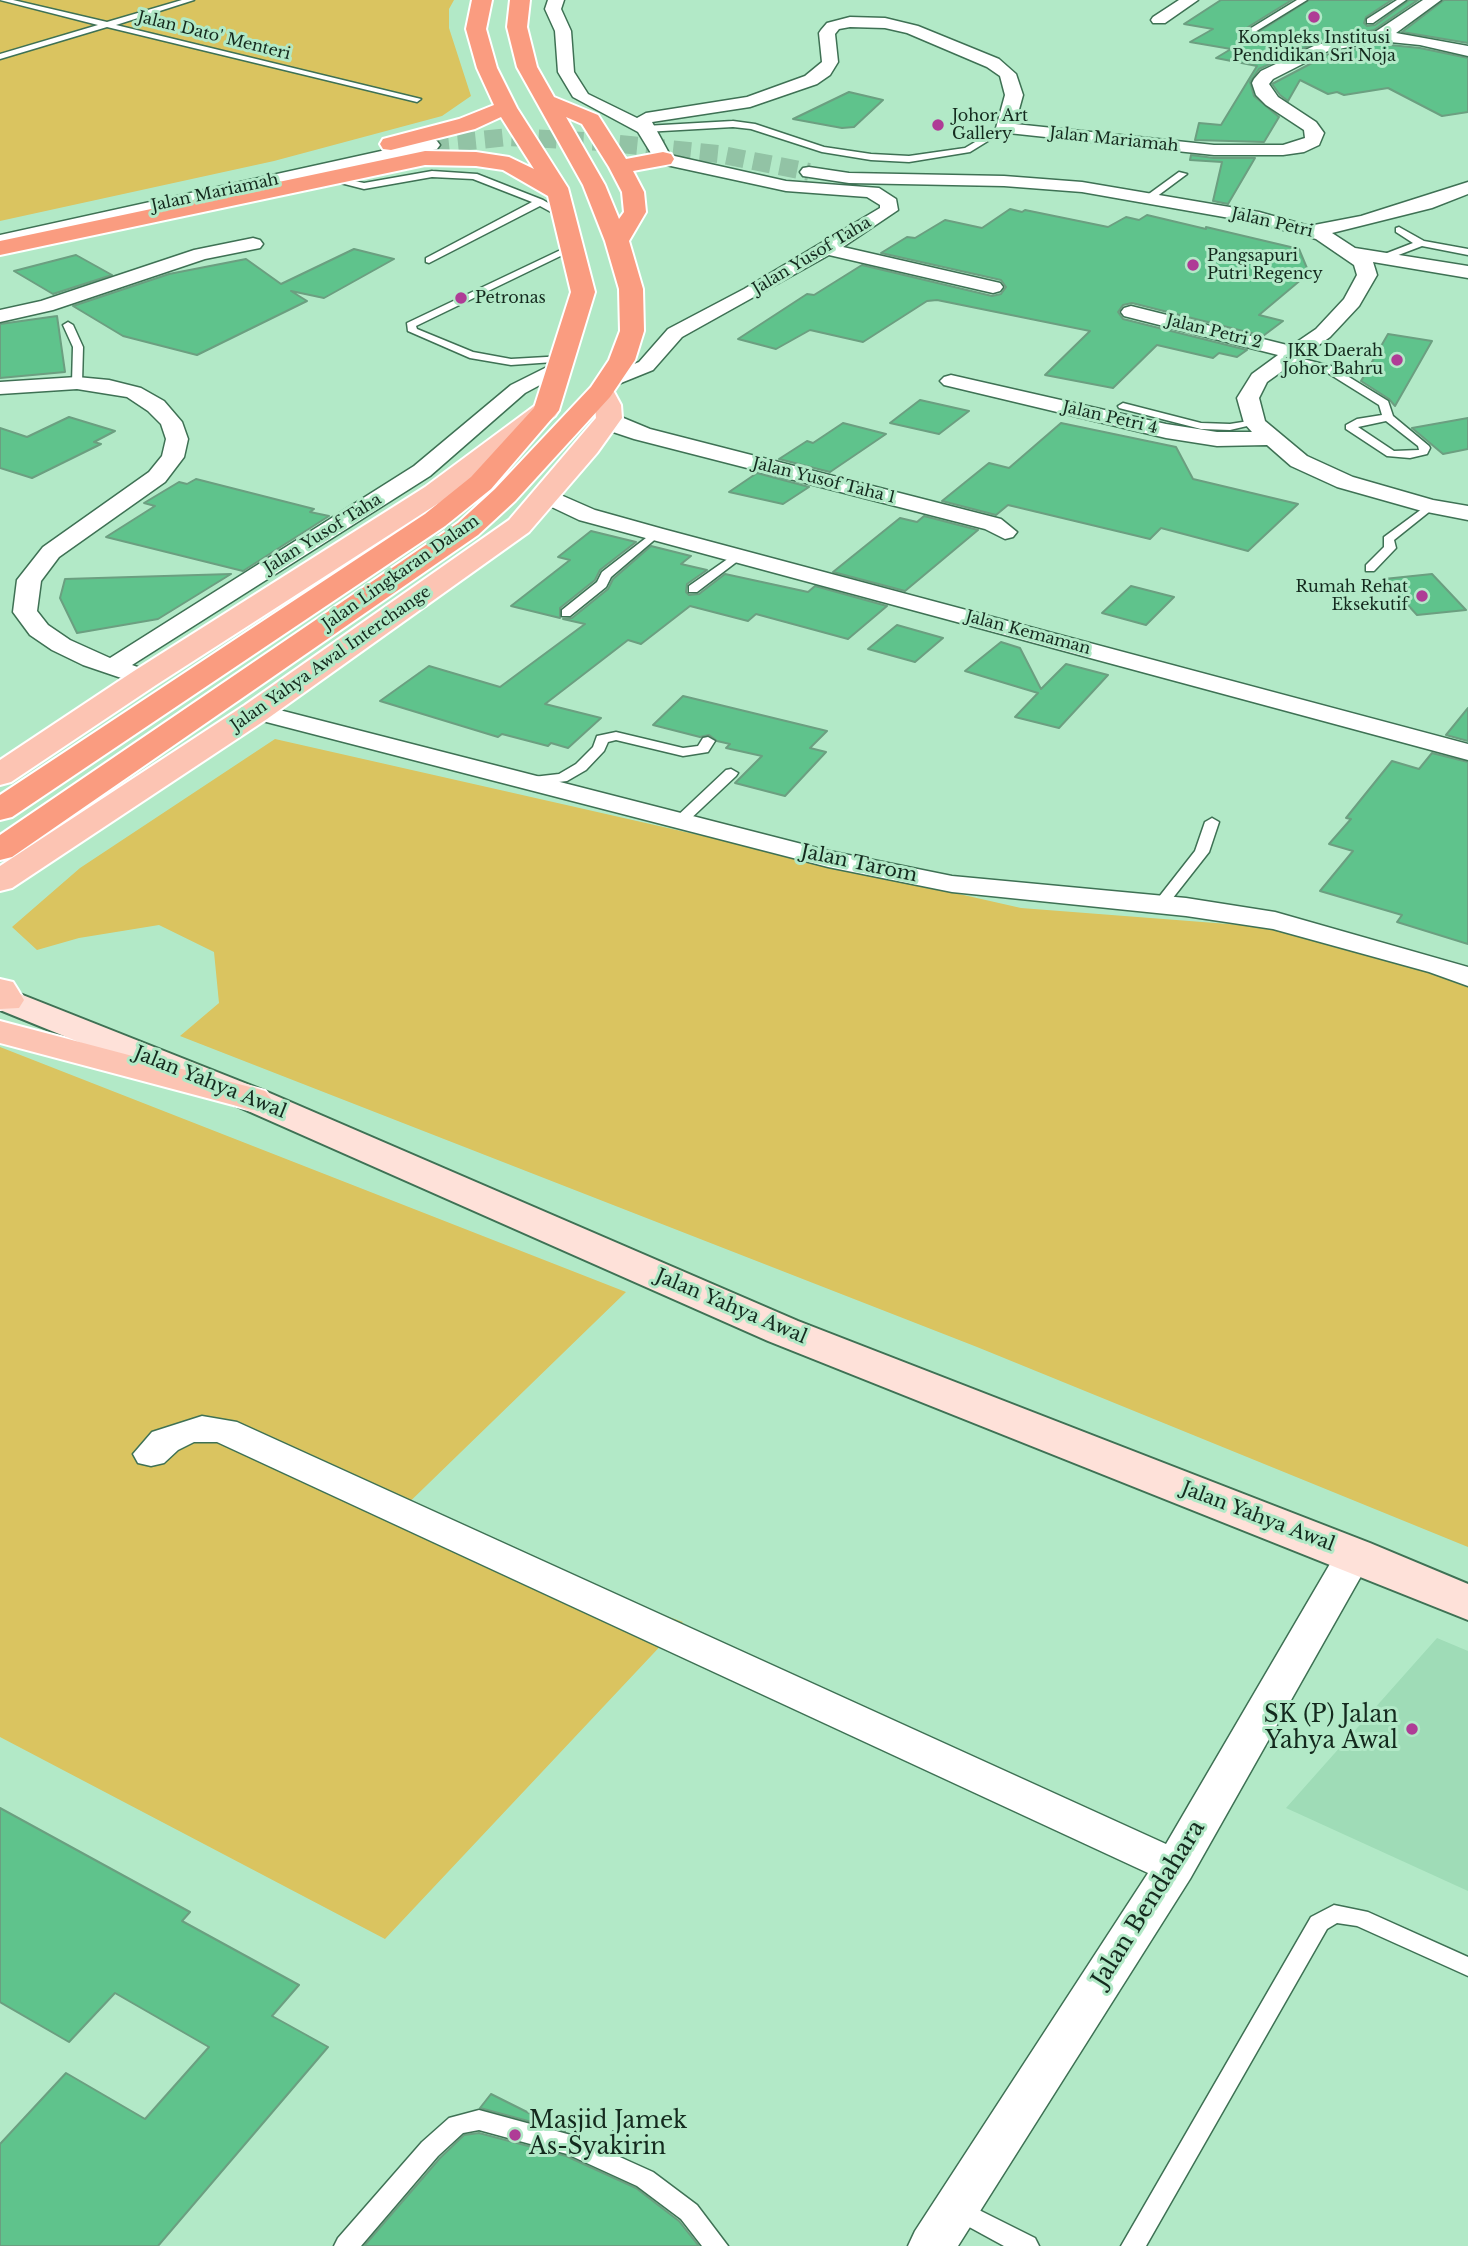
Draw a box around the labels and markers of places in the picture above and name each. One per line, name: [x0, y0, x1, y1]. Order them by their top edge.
marker: Kompleks Institusi Pendidikan Sri Noja: [1306, 9, 1322, 25]
place label: Kompleks Institusi Pendidikan Sri Noja: [1232, 28, 1396, 66]
place label: Johor Art Gallery: [952, 106, 1028, 144]
marker: Johor Art Gallery: [930, 117, 946, 133]
place label: Pangsapuri Putri Regency: [1207, 246, 1323, 284]
marker: Pangsapuri Putri Regency: [1185, 257, 1201, 273]
place label: Petronas: [475, 288, 546, 308]
marker: Petronas: [453, 290, 469, 306]
place label: JKR Daerah Johor Bahru: [1282, 341, 1383, 379]
marker: JKR Daerah Johor Bahru: [1389, 352, 1405, 368]
place label: Rumah Rehat Eksekutif: [1295, 577, 1408, 615]
marker: Rumah Rehat Eksekutif: [1414, 588, 1430, 604]
place label: SK (P) Jalan Yahya Awal: [1264, 1702, 1398, 1756]
marker: SK (P) Jalan Yahya Awal: [1404, 1721, 1420, 1737]
place label: Masjid Jamek As-Syakirin: [529, 2108, 687, 2162]
marker: Masjid Jamek As-Syakirin: [507, 2127, 523, 2143]

